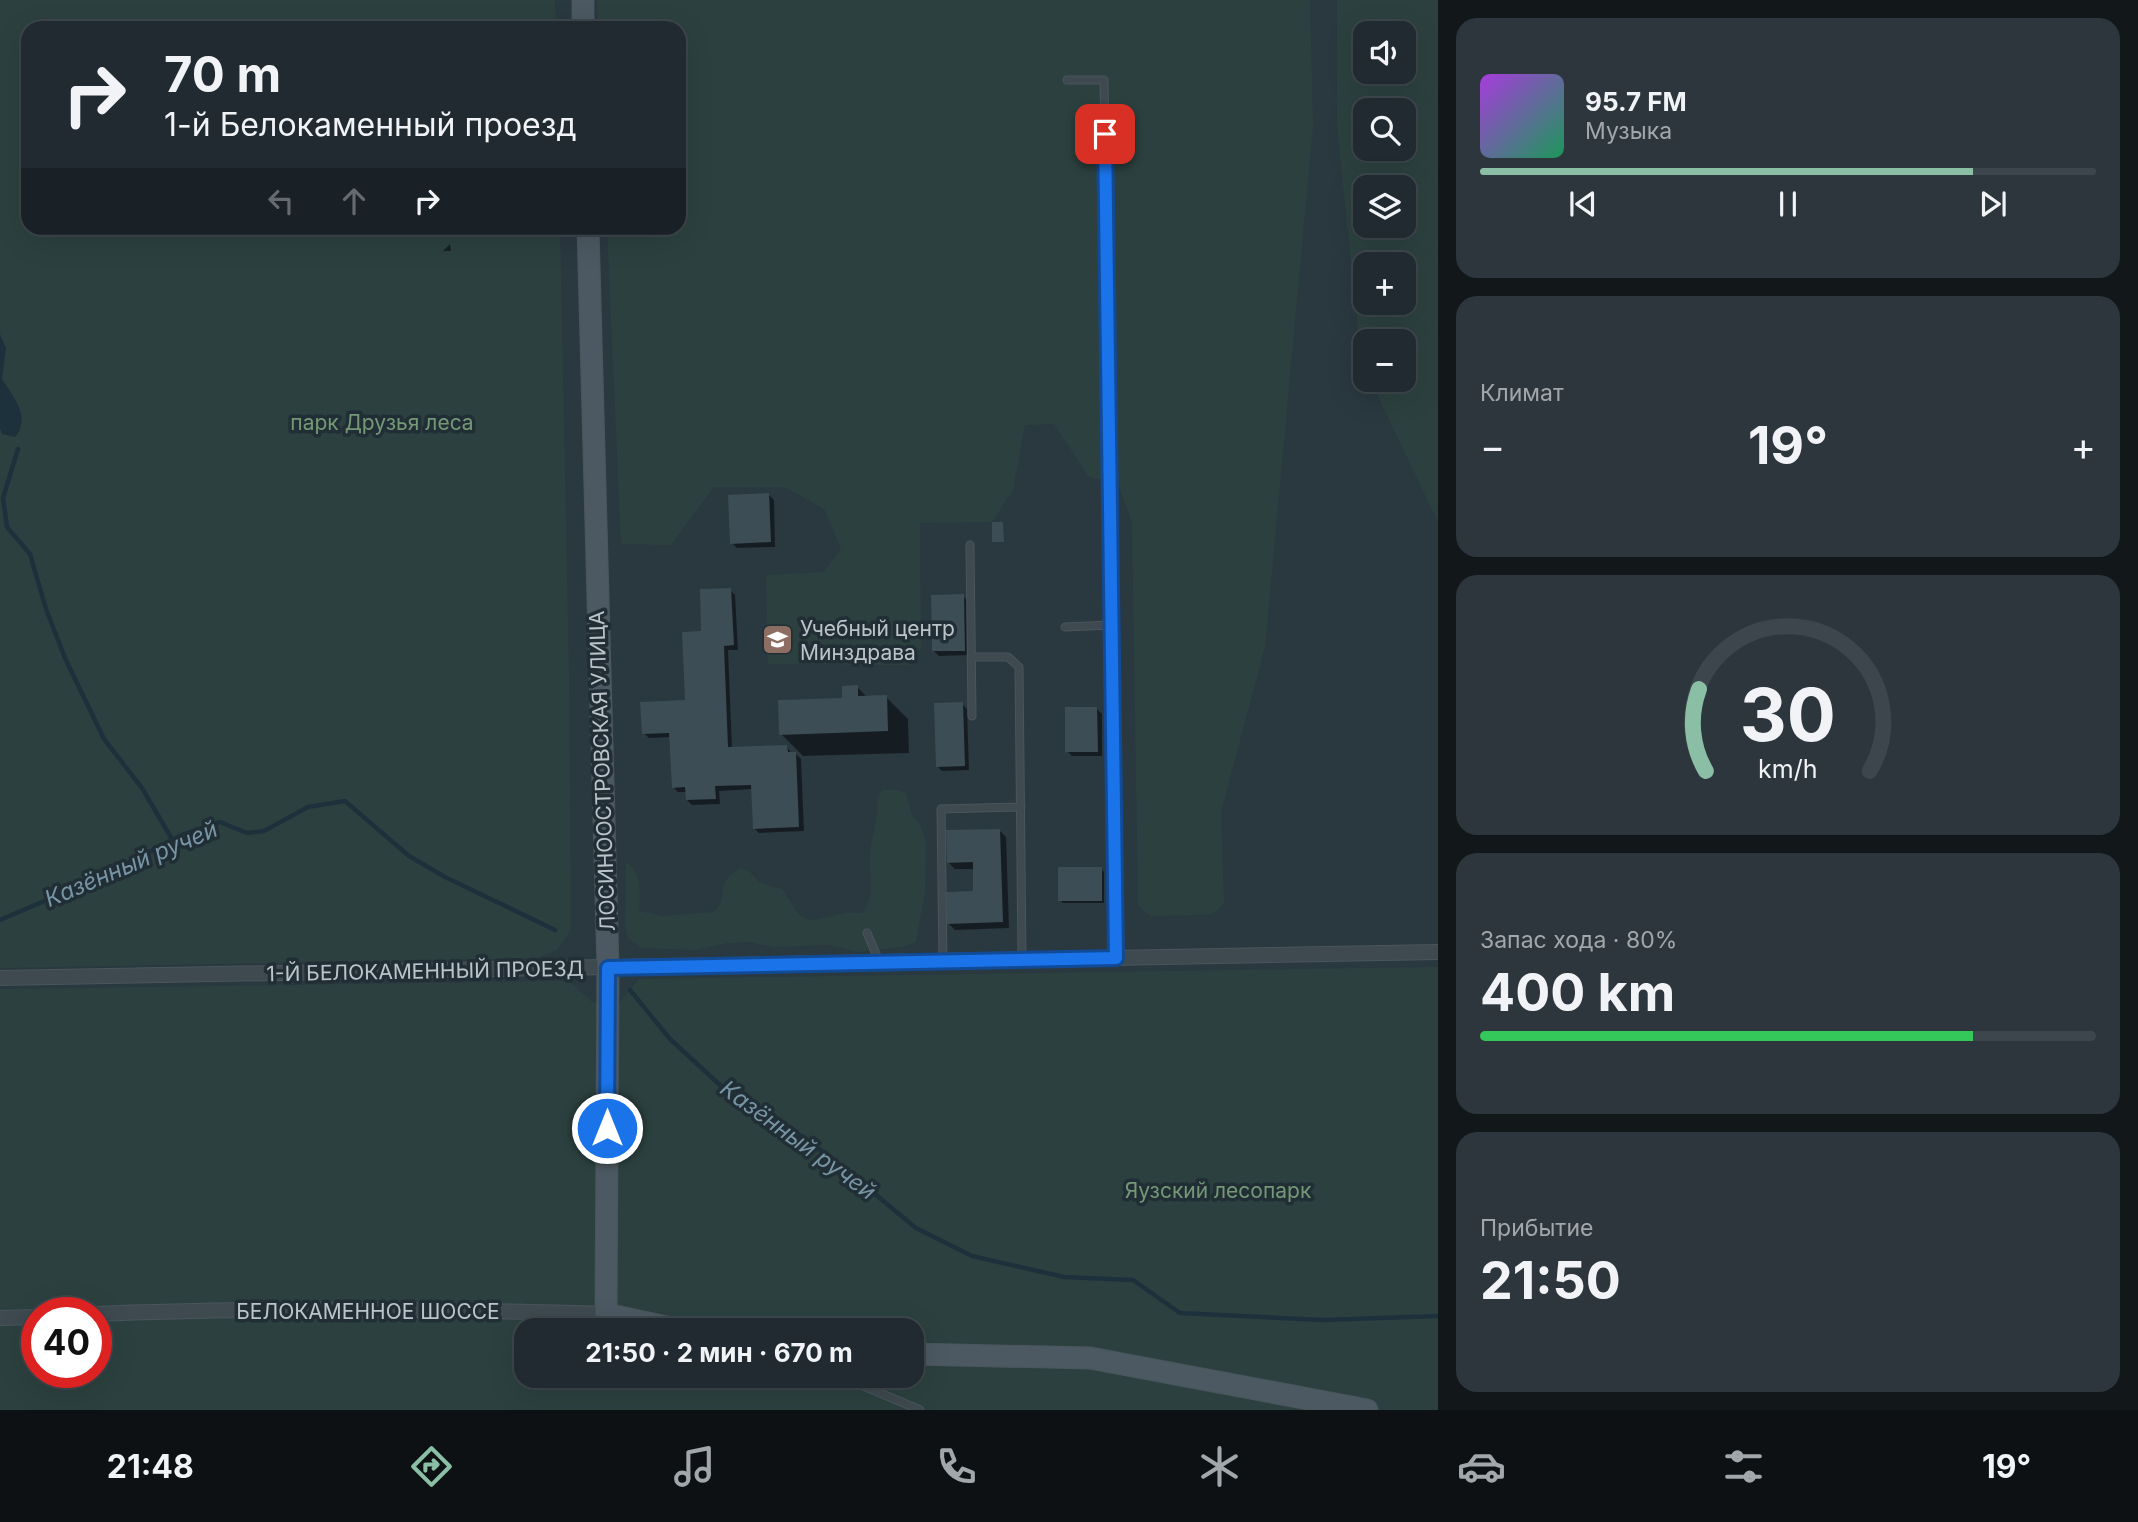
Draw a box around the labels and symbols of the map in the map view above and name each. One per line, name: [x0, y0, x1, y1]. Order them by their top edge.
pin: [1075, 104, 1135, 164]
park label: парк Друзья леса: [290, 410, 474, 435]
street label: ЛОСИНООСТРОВСКАЯ УЛИЦА: [584, 610, 620, 932]
place label: Учебный центр Минздрава: [800, 616, 955, 665]
school or university icon: Учебный центр Минздрава: [760, 623, 794, 657]
water label: Казённый ручей: [40, 815, 222, 913]
street label: 1-Й БЕЛОКАМЕННЫЙ ПРОЕЗД: [266, 955, 584, 986]
water label: Казённый ручей: [715, 1074, 881, 1206]
position arrow: [570, 1091, 644, 1165]
park label: Яузский лесопарк: [1125, 1178, 1312, 1203]
speed limit sign: 40: [21, 1297, 112, 1388]
street label: БЕЛОКАМЕННОЕ ШОССЕ: [236, 1299, 500, 1324]

